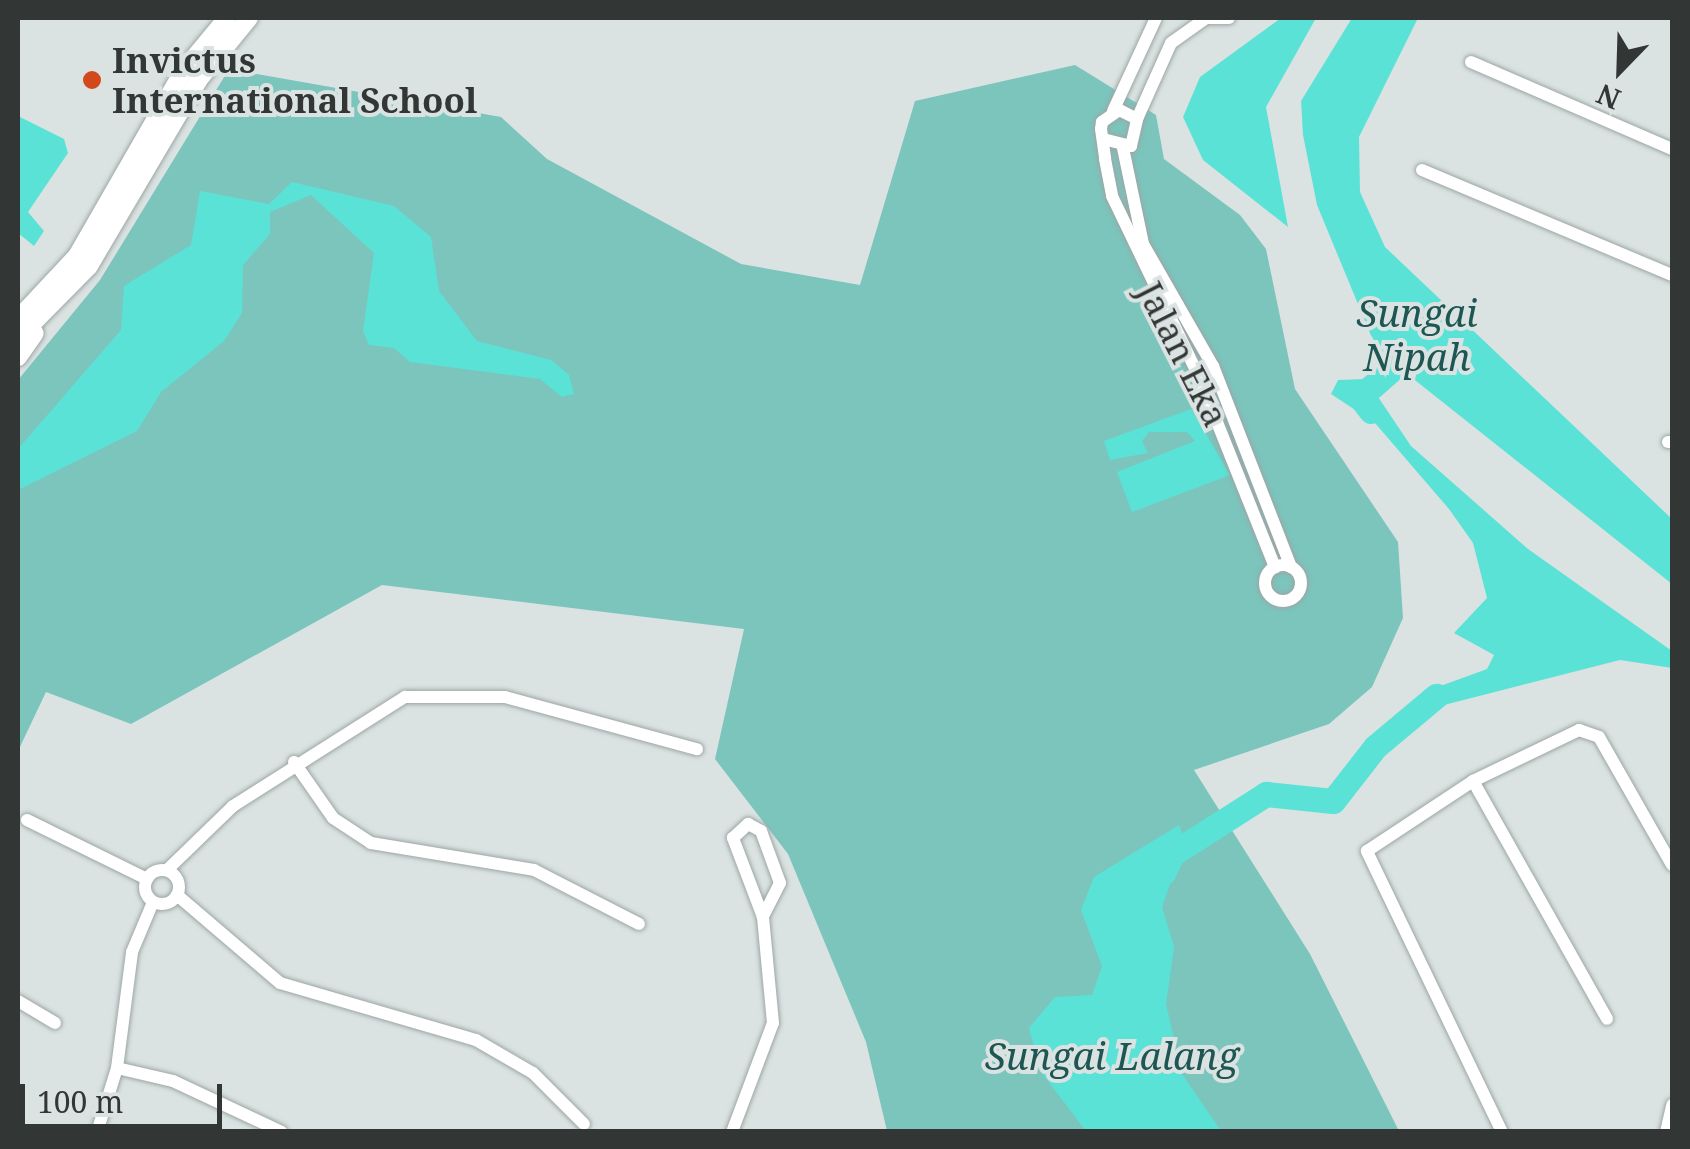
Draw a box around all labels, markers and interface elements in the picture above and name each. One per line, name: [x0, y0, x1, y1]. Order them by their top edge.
north arrow: [1570, 20, 1670, 120]
place label: Invictus International School: [112, 39, 477, 121]
marker: Invictus International School: [81, 69, 103, 91]
text: N: [1591, 76, 1626, 119]
street label: Jalan Eka: [1129, 275, 1237, 433]
water label: Sungai Nipah: [1357, 290, 1477, 380]
water label: Sungai Lalang: [985, 1033, 1239, 1079]
scale bar: [25, 1064, 228, 1126]
text: 100 m: [37, 1081, 123, 1122]

